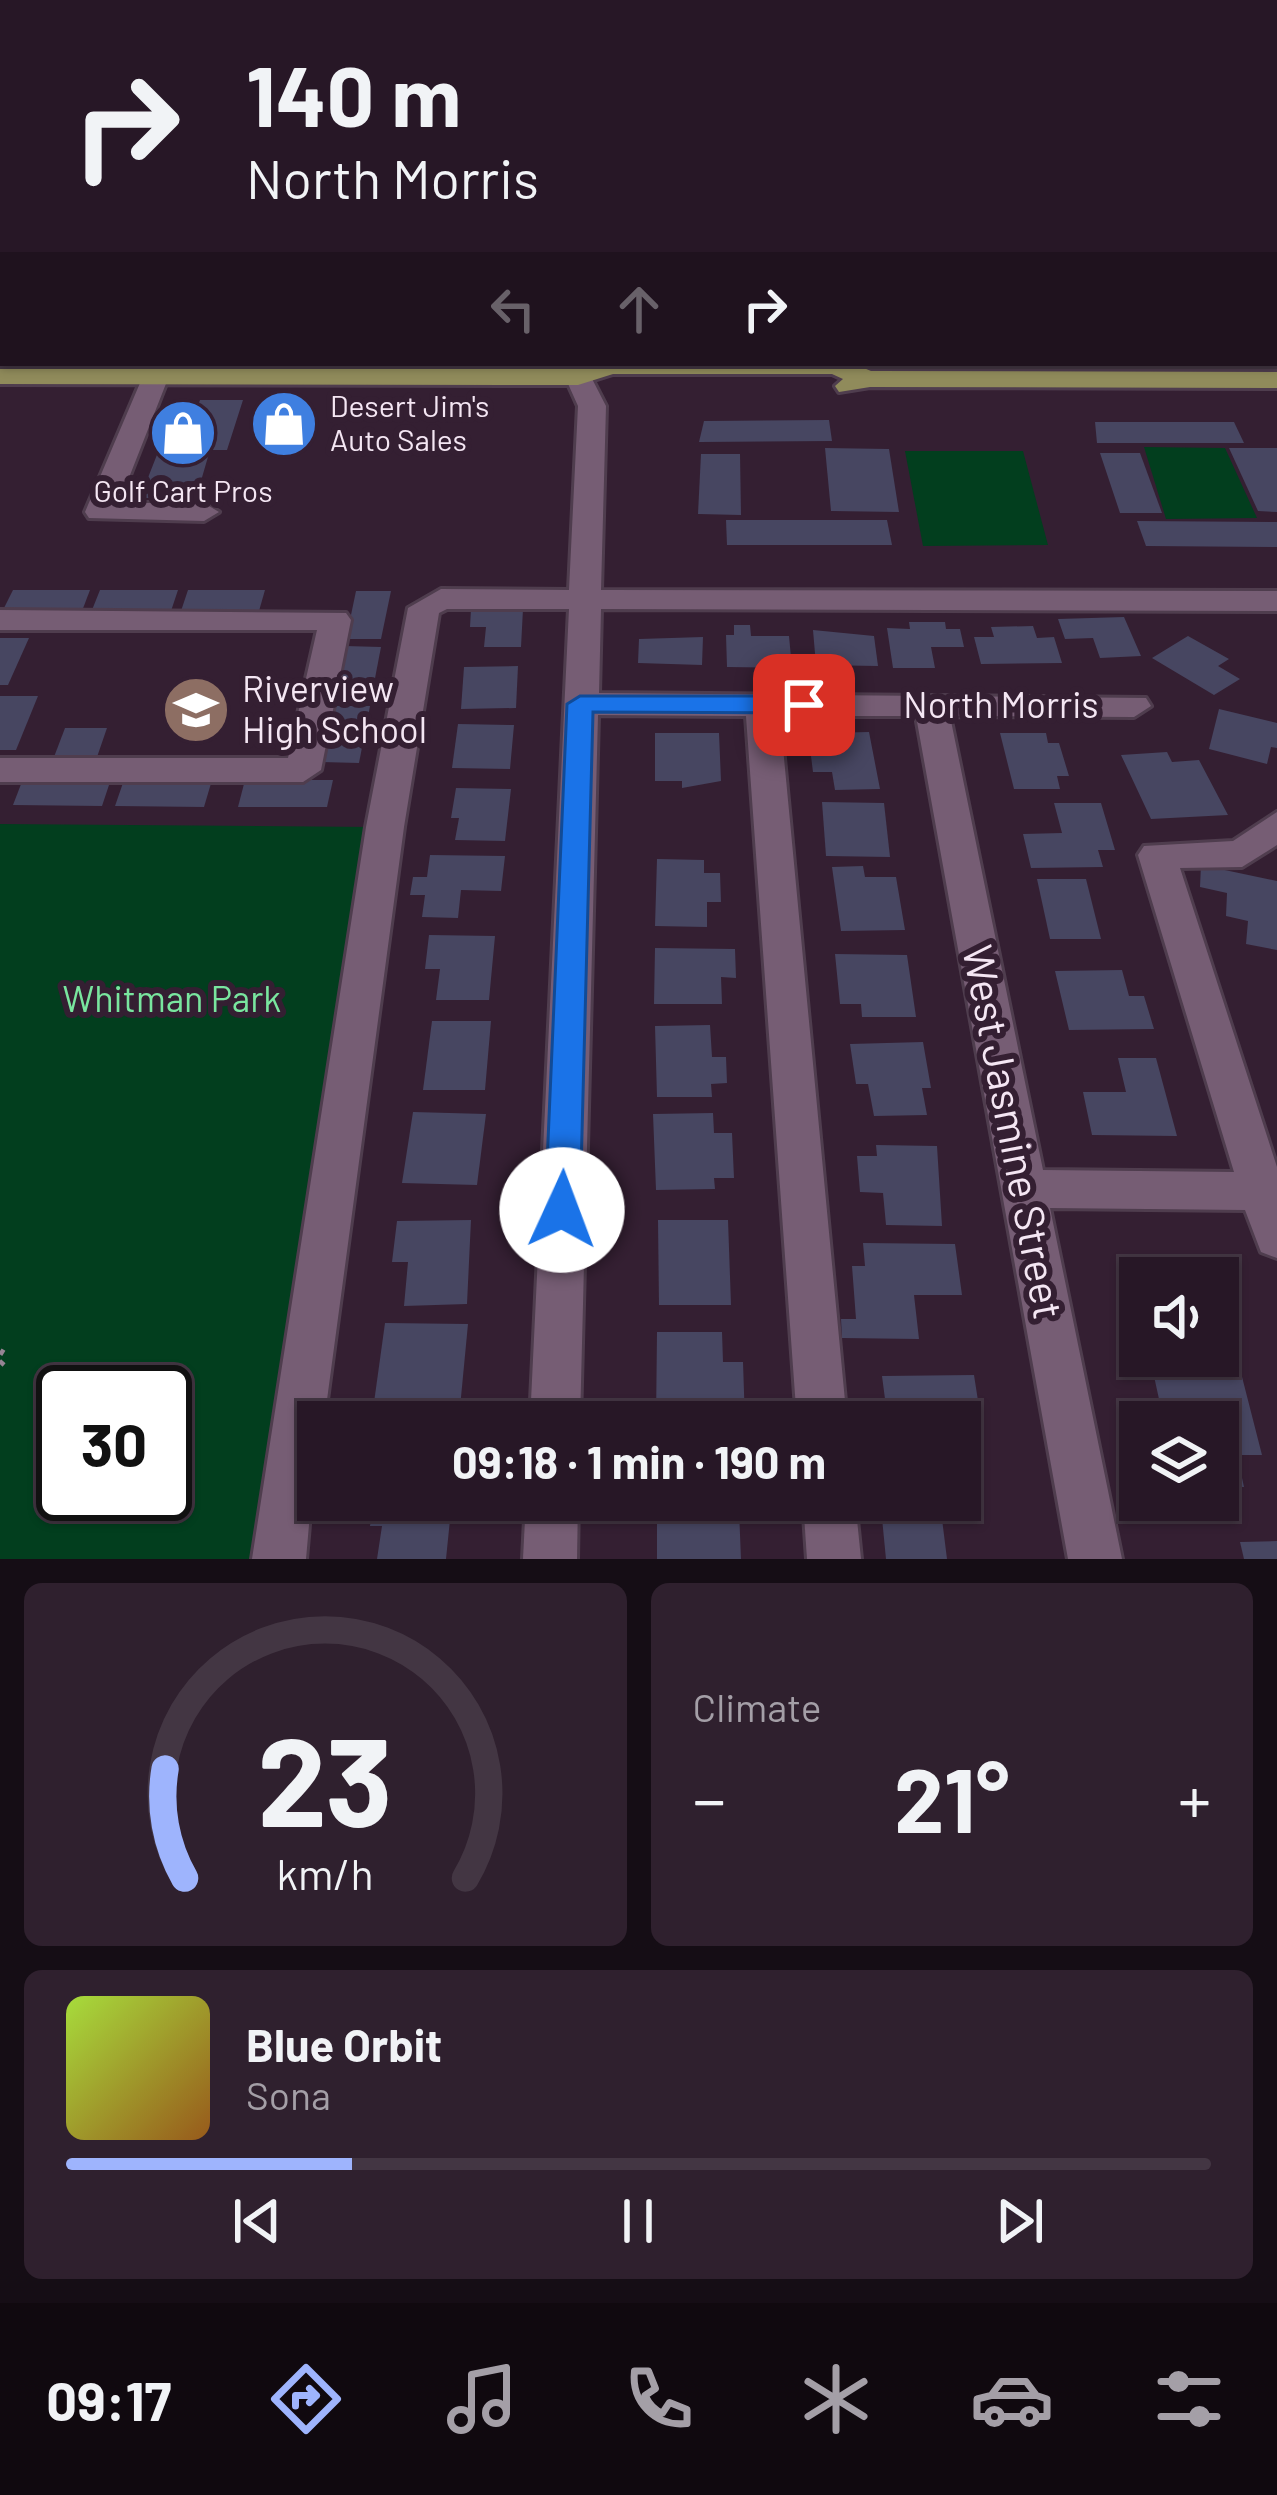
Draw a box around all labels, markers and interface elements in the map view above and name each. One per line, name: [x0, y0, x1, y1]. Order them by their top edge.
text: 140 m: [246, 43, 461, 144]
icon: right: [48, 48, 204, 204]
text: North Morris: [246, 145, 539, 210]
icon: left: [480, 276, 546, 342]
icon: ahead: [606, 276, 672, 342]
icon: right: [732, 276, 798, 342]
place label: Desert Jim's Auto Sales: [330, 387, 489, 457]
shop icon: Desert Jim's Auto Sales: [249, 389, 319, 459]
shop icon: Golf Cart Pros: [148, 398, 218, 468]
place label: Golf Cart Pros: [93, 472, 273, 508]
pin: [753, 654, 855, 756]
place label: Riverview High School: [242, 666, 427, 750]
icon: arrive: [771, 672, 837, 738]
school or university icon: Riverview High School: [161, 675, 231, 745]
street label: North Morris: [903, 682, 1099, 725]
street label: West Jasmine Street: [954, 940, 1076, 1323]
park label: Whitman Park: [63, 976, 281, 1019]
position arrow: [499, 1147, 625, 1273]
map controls: [1119, 1257, 1239, 1521]
button: sound: [1119, 1257, 1239, 1377]
speed limit sign: 30: [36, 1365, 192, 1521]
button: layers: [1119, 1401, 1239, 1521]
text: 09:18 · 1 min · 190 m: [452, 1434, 826, 1488]
text: Climate: [693, 1683, 822, 1730]
text: 23: [257, 1702, 393, 1852]
text: 21°: [894, 1743, 1010, 1851]
text: −: [693, 1758, 726, 1837]
text: +: [1178, 1758, 1211, 1837]
text: km/h: [277, 1846, 374, 1898]
text: Blue Orbit: [246, 2017, 442, 2071]
text: Sona: [246, 2071, 331, 2118]
icon: previous: [224, 2188, 290, 2254]
icon: pause: [605, 2188, 671, 2254]
icon: next: [987, 2188, 1053, 2254]
icon: directions: [264, 2357, 348, 2441]
icon: music: [440, 2357, 524, 2441]
icon: phone: [617, 2357, 701, 2441]
icon: climate: [794, 2357, 878, 2441]
icon: car: [970, 2357, 1054, 2441]
icon: filters: [1147, 2357, 1231, 2441]
text: 09:17: [46, 2367, 171, 2432]

